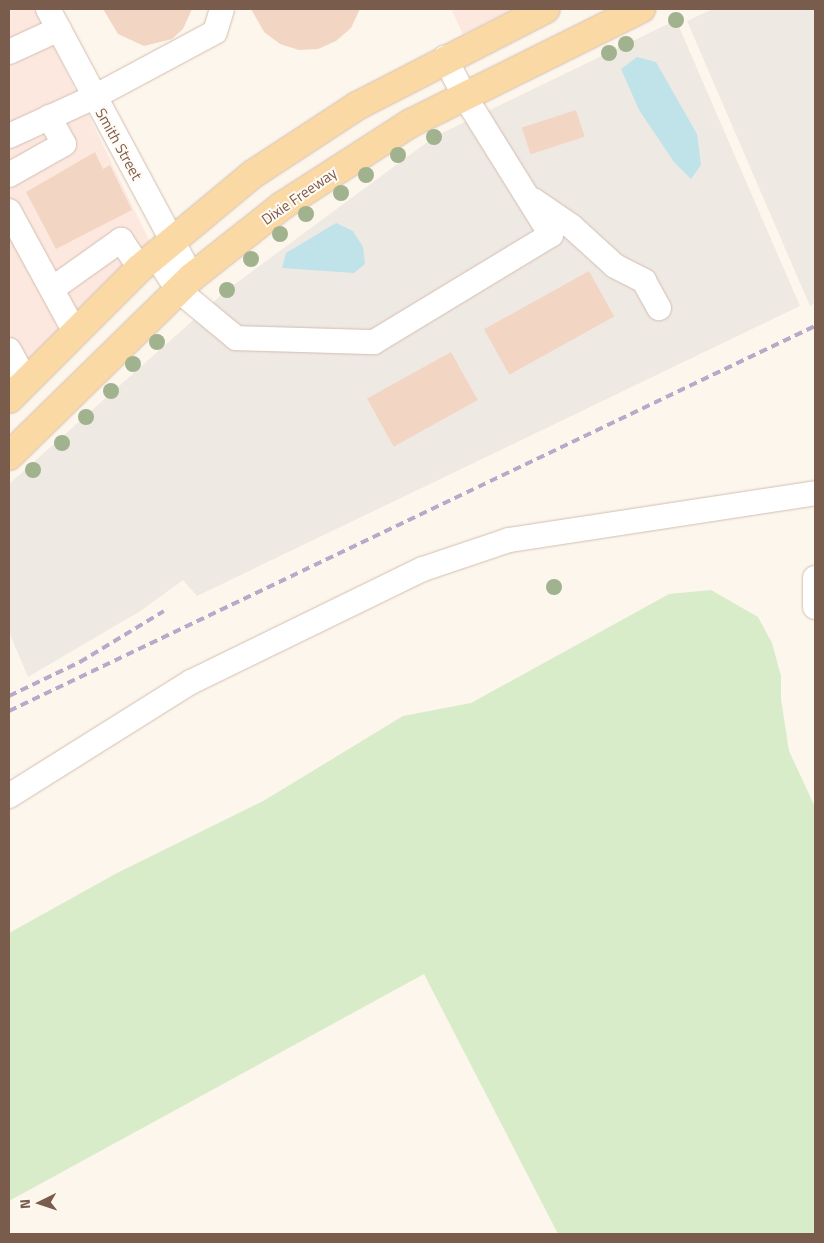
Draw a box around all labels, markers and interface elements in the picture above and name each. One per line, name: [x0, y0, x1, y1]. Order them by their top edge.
street label: Smith Street: [92, 105, 146, 183]
street label: Dixie Freeway: [258, 163, 340, 229]
north arrow: [15, 1178, 65, 1228]
text: N: [14, 1199, 35, 1210]

